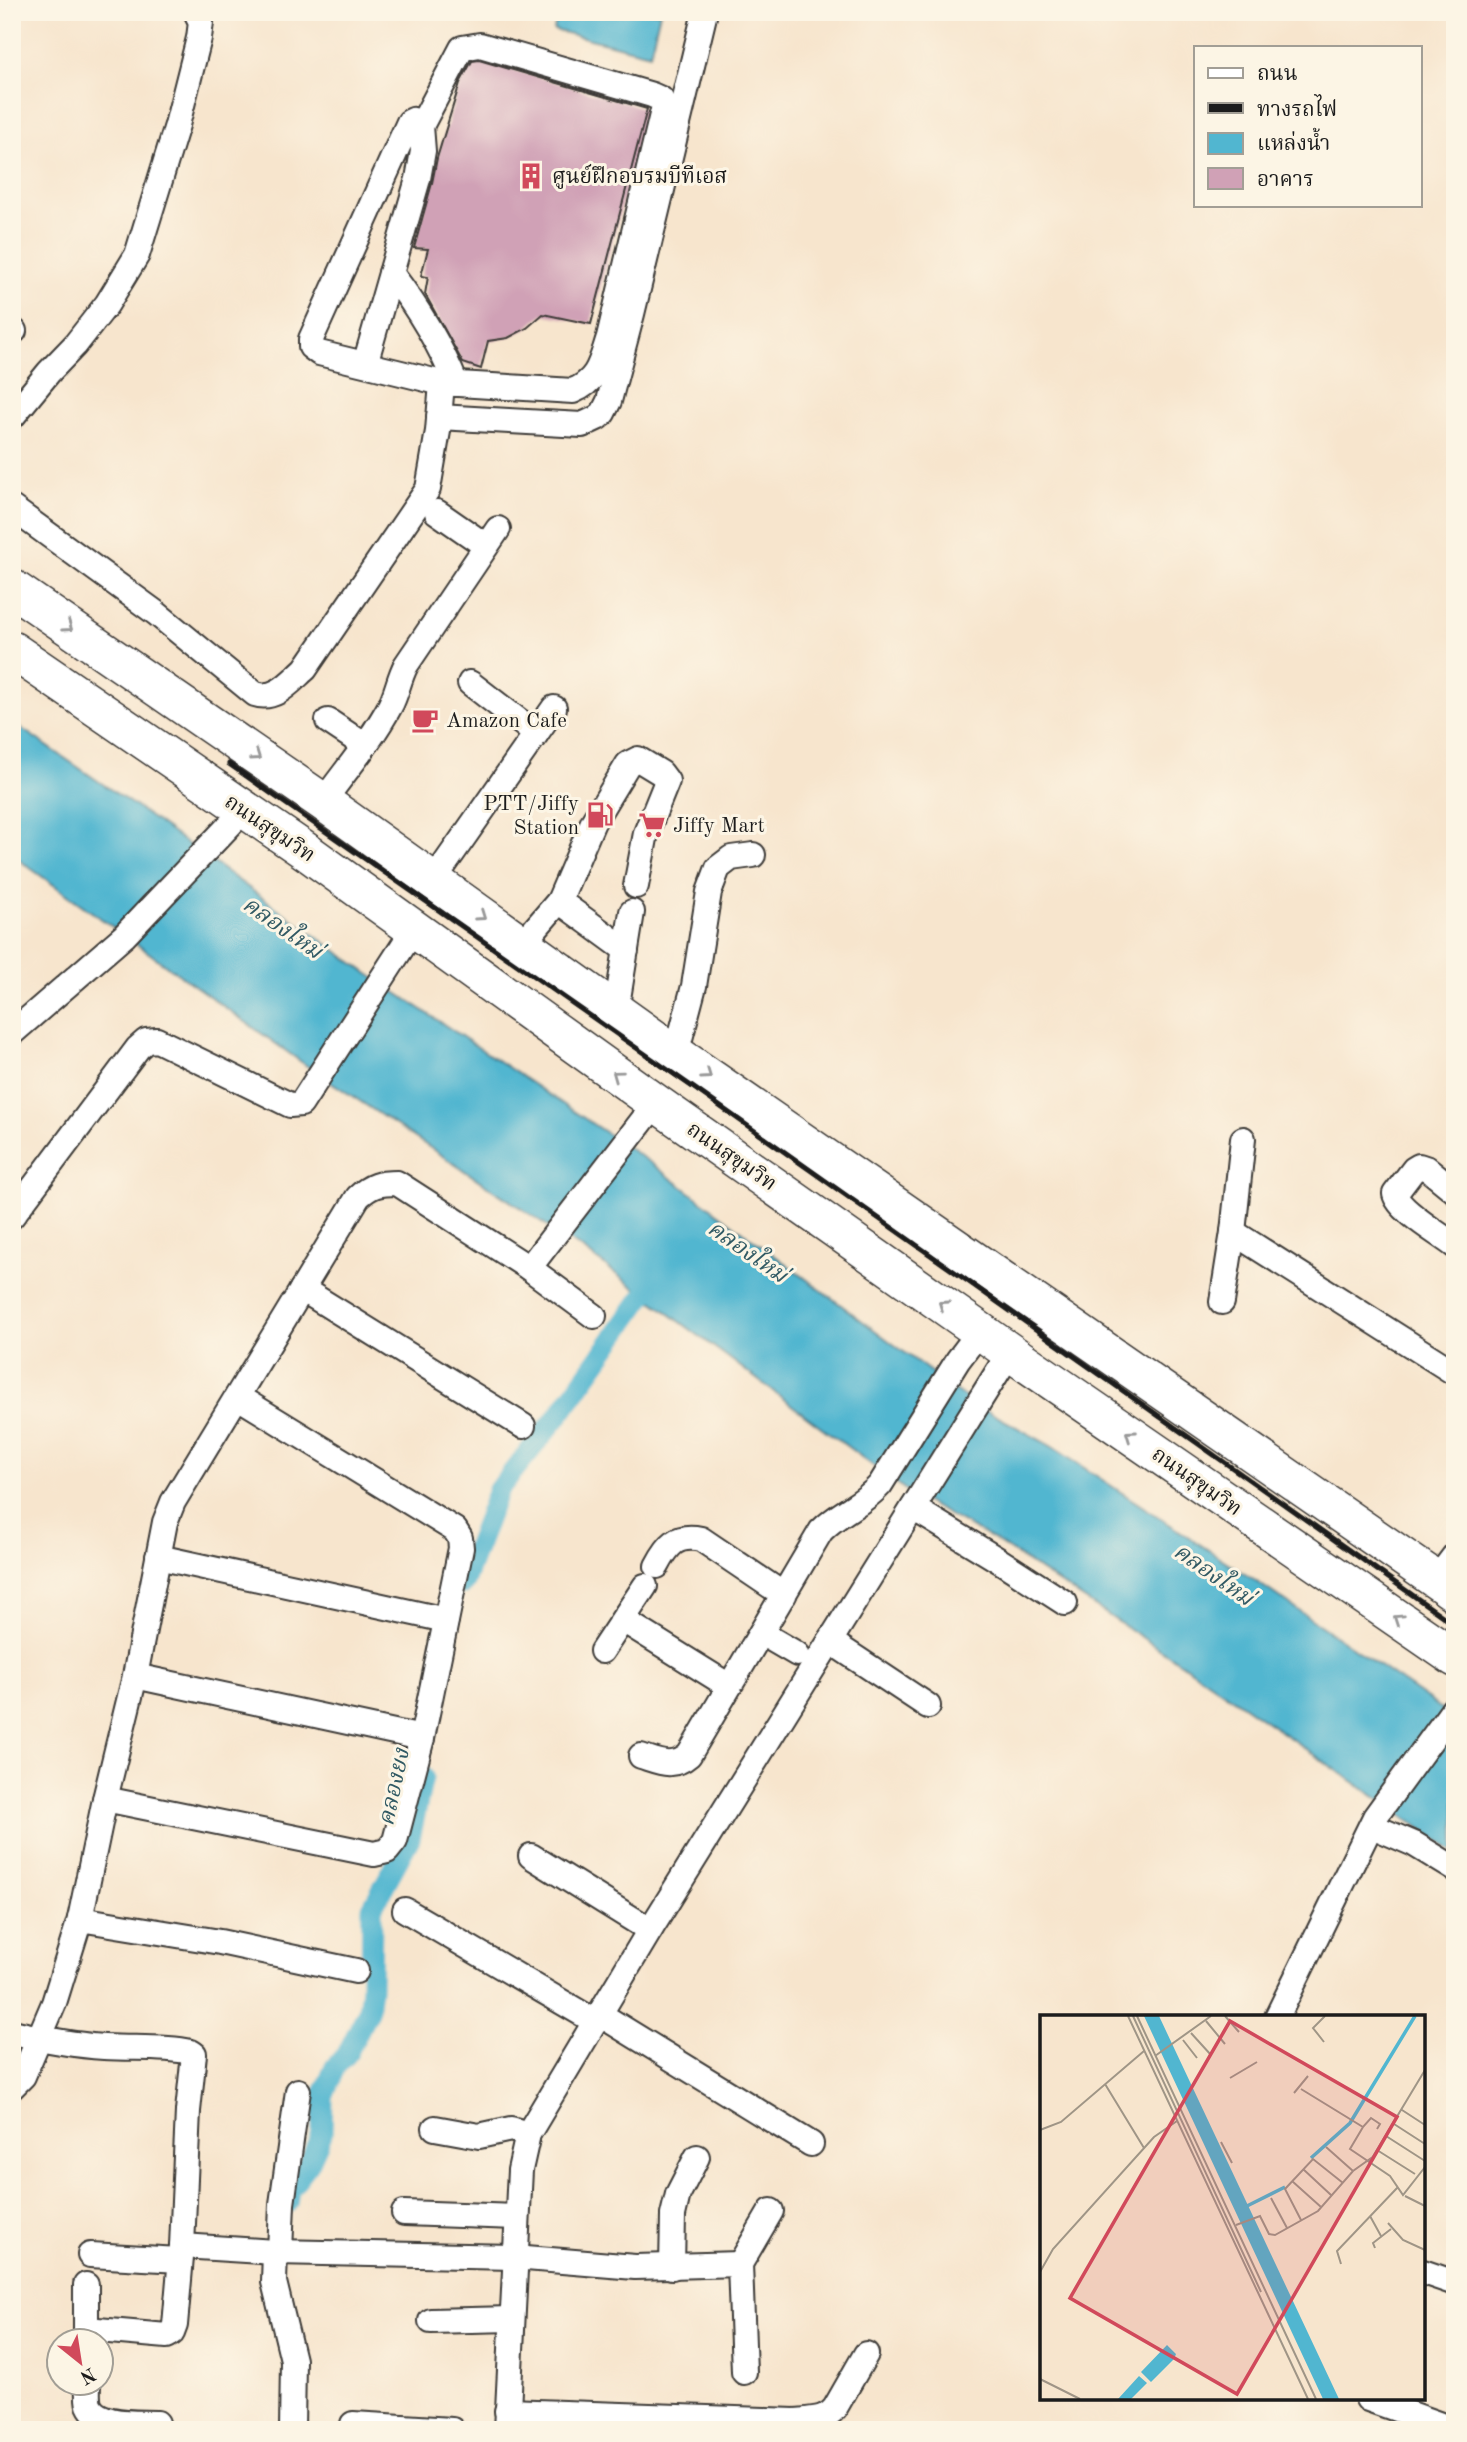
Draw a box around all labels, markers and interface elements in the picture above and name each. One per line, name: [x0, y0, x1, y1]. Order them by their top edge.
legend: [1194, 46, 1422, 206]
text: ถนน: [1257, 64, 1298, 85]
text: ทางรถไฟ: [1257, 94, 1337, 121]
text: แหล่งน้ำ: [1257, 127, 1330, 155]
building icon: ศูนย์ฝึกอบรมบีทีเอส: [516, 161, 546, 191]
place label: ศูนย์ฝึกอบรมบีทีเอส: [552, 163, 727, 189]
text: อาคาร: [1257, 170, 1314, 191]
one-way arrow: [60, 619, 73, 631]
cafe icon: Amazon Cafe: [410, 705, 440, 735]
place label: Amazon Cafe: [446, 711, 567, 732]
one-way arrow: [248, 748, 261, 760]
street label: ถนนสุขุมวิท: [219, 790, 319, 869]
place label: PTT/Jiffy Station: [483, 794, 579, 839]
fuel station icon: PTT/Jiffy Station: [585, 800, 615, 830]
supermarket icon: Jiffy Mart: [637, 810, 667, 840]
place label: Jiffy Mart: [673, 816, 765, 837]
water label: คลองใหม่: [238, 888, 332, 965]
one-way arrow: [473, 907, 486, 920]
one-way arrow: [699, 1067, 712, 1079]
one-way arrow: [612, 1071, 625, 1083]
street label: ถนนสุขุมวิท: [682, 1117, 781, 1197]
water label: คลองใหม่: [703, 1212, 797, 1289]
one-way arrow: [938, 1301, 951, 1313]
one-way arrow: [1125, 1431, 1138, 1443]
street label: ถนนสุขุมวิท: [1147, 1442, 1246, 1522]
water label: คลองใหม่: [1169, 1535, 1263, 1612]
one-way arrow: [1393, 1615, 1406, 1628]
water label: คลองยง: [375, 1745, 414, 1828]
inset map: [1040, 2015, 1425, 2400]
north arrow: [46, 2326, 116, 2396]
text: N: [76, 2363, 98, 2387]

